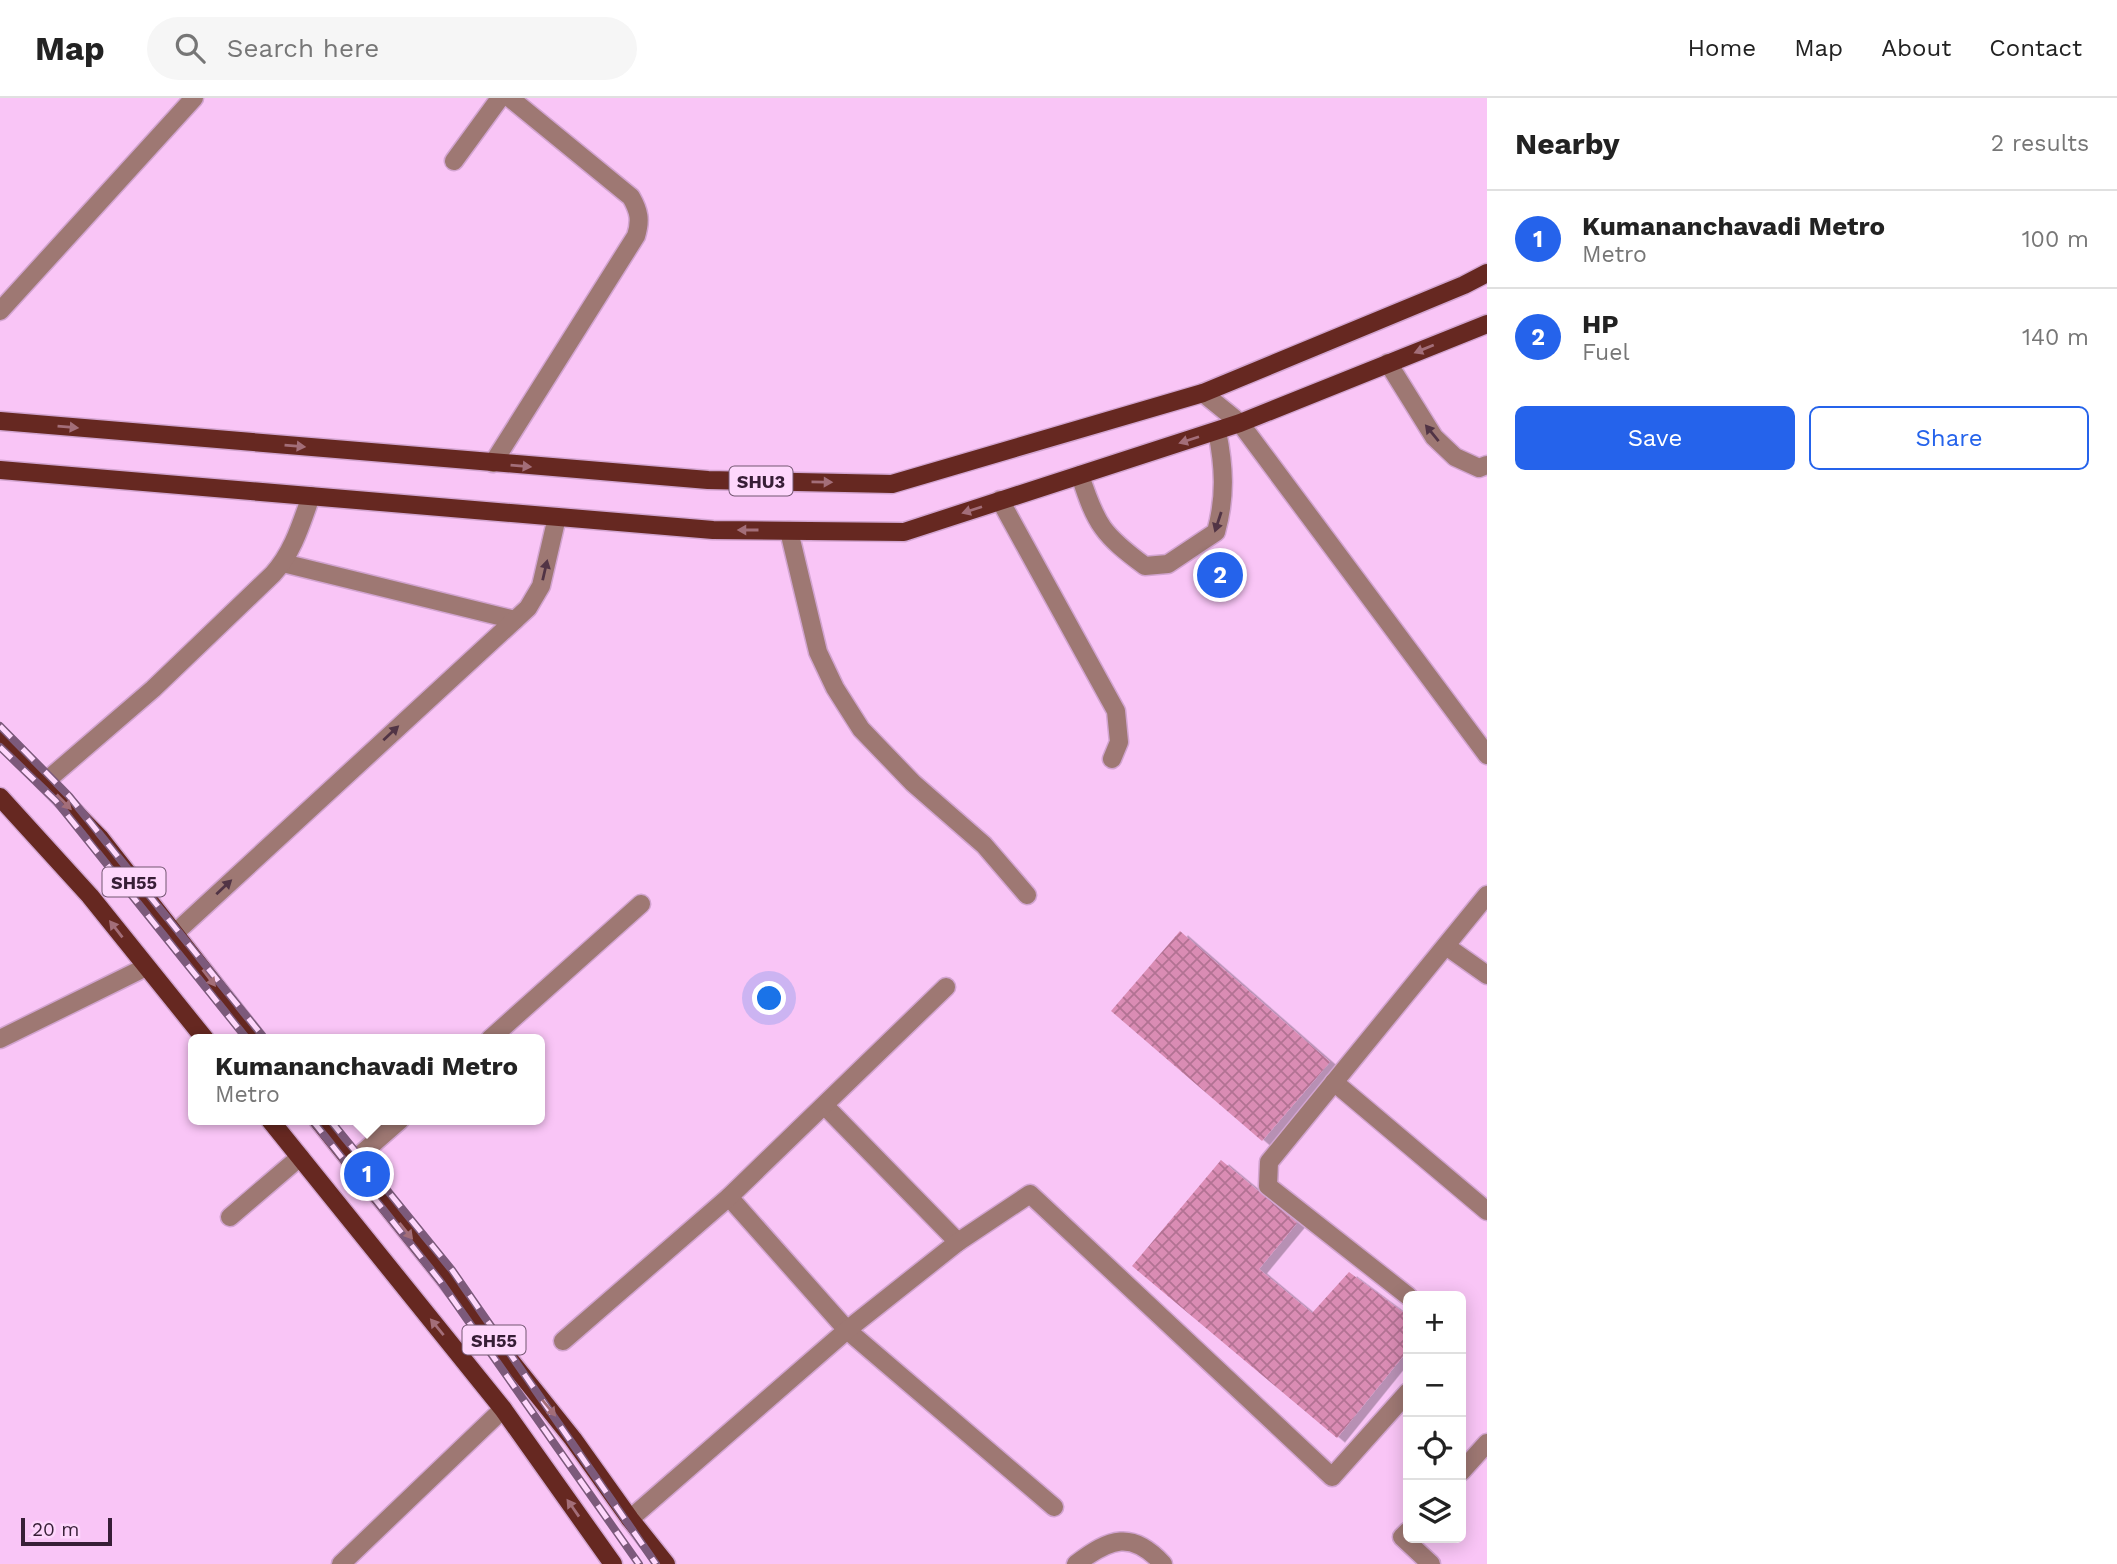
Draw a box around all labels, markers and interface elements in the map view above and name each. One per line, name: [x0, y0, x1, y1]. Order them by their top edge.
search box: [147, 17, 637, 80]
text: Map: [35, 29, 105, 68]
icon: search: [171, 29, 209, 67]
text: Search here: [227, 33, 379, 63]
text: Home: [1688, 34, 1756, 62]
text: Map: [1794, 34, 1843, 62]
text: About: [1881, 34, 1951, 62]
text: Contact: [1989, 34, 2082, 62]
text: Nearby: [1515, 126, 1620, 161]
text: 2 results: [1991, 130, 2089, 157]
text: Kumananchavadi Metro: [1582, 211, 1885, 241]
text: 1: [1533, 226, 1543, 253]
text: 100 m: [2022, 226, 2089, 253]
text: Metro: [1582, 241, 1647, 268]
text: HP: [1582, 309, 1619, 339]
text: 2: [1531, 324, 1545, 351]
text: 140 m: [2022, 324, 2089, 351]
text: Fuel: [1582, 339, 1630, 366]
one-way arrow: [1413, 344, 1434, 355]
button: Save: [1515, 406, 1795, 470]
button: Share: [1809, 406, 2089, 470]
one-way arrow: [57, 422, 79, 433]
one-way arrow: [1425, 425, 1440, 443]
one-way arrow: [1178, 435, 1199, 446]
one-way arrow: [284, 441, 306, 452]
one-way arrow: [511, 461, 533, 472]
road number: SHU3: [730, 466, 792, 496]
one-way arrow: [811, 477, 833, 488]
one-way arrow: [961, 505, 982, 515]
one-way arrow: [1212, 511, 1223, 532]
one-way arrow: [737, 525, 759, 536]
pin: 2: [1197, 549, 1243, 601]
one-way arrow: [540, 559, 551, 581]
one-way arrow: [382, 726, 399, 742]
one-way arrow: [56, 794, 73, 811]
road number: SH55: [102, 868, 166, 896]
one-way arrow: [215, 880, 232, 896]
one-way arrow: [109, 920, 124, 938]
one-way arrow: [201, 969, 215, 987]
your location: [752, 981, 786, 1015]
popup: [188, 1034, 545, 1125]
text: Kumananchavadi Metro: [215, 1051, 518, 1081]
text: Metro: [215, 1081, 280, 1108]
pin: 1: [344, 1148, 390, 1200]
one-way arrow: [399, 1222, 413, 1240]
map controls: [1403, 1291, 1466, 1543]
button: +: [1403, 1291, 1466, 1354]
one-way arrow: [429, 1318, 444, 1336]
road number: SH55: [462, 1325, 526, 1354]
button: −: [1403, 1354, 1466, 1417]
one-way arrow: [541, 1399, 556, 1417]
button: locate: [1403, 1417, 1466, 1480]
button: layers: [1403, 1480, 1466, 1543]
one-way arrow: [567, 1499, 581, 1517]
scale bar: [21, 1515, 112, 1547]
text: 20 m: [32, 1518, 79, 1541]

